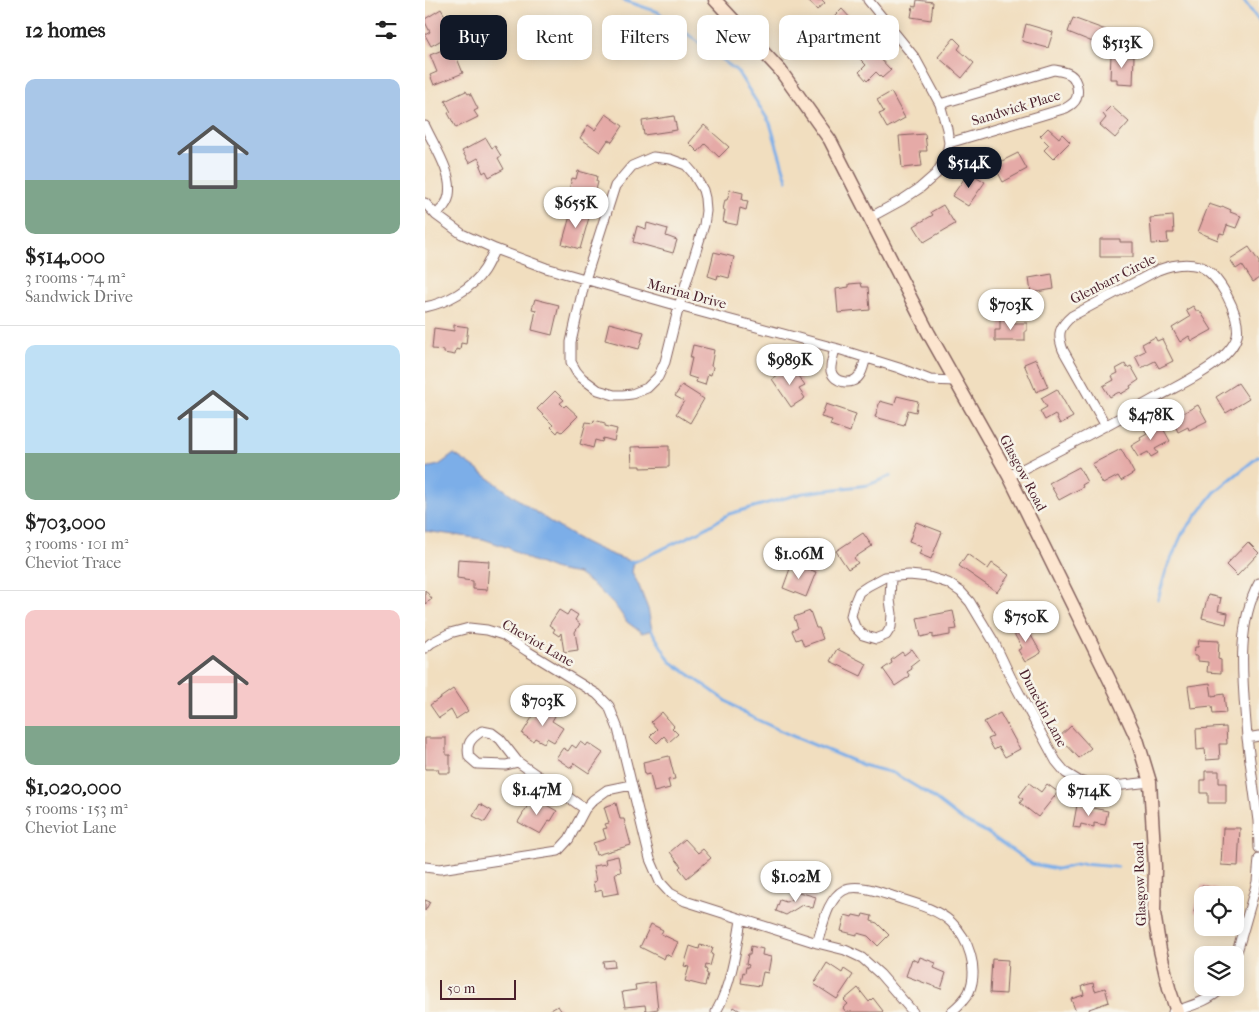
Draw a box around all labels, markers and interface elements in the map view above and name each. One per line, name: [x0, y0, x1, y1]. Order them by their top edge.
chip: Buy: [440, 15, 507, 60]
chip: Rent: [517, 15, 592, 60]
chip: Filters: [602, 15, 687, 60]
chip: New: [697, 15, 769, 60]
chip: Apartment: [779, 15, 899, 60]
icon: filters: [372, 16, 400, 44]
text: 12 homes: [25, 18, 106, 42]
pin: $513K: [1087, 27, 1157, 69]
text: $513K: [1102, 33, 1142, 52]
street label: Sandwick Place: [970, 86, 1063, 130]
icon: home: [168, 112, 258, 202]
pin: $514K: [934, 146, 1004, 189]
text: $514K: [948, 153, 990, 172]
pin: $655K: [541, 186, 611, 229]
text: $655K: [555, 193, 597, 212]
text: $514,000: [25, 244, 105, 268]
street label: Glenbarr Circle: [1067, 250, 1159, 308]
text: 3 rooms · 74 m²: [25, 268, 125, 287]
street label: Marina Drive: [646, 275, 728, 313]
text: Sandwick Drive: [25, 287, 133, 306]
pin: $703K: [976, 288, 1046, 331]
text: $703K: [989, 295, 1033, 314]
pin: $989K: [755, 344, 825, 386]
text: $989K: [767, 350, 813, 369]
icon: home: [168, 377, 258, 467]
pin: $478K: [1116, 398, 1186, 441]
text: $478K: [1128, 405, 1174, 424]
street label: Glasgow Road: [996, 432, 1050, 515]
text: $703,000: [25, 510, 106, 534]
text: 3 rooms · 101 m²: [25, 534, 128, 553]
pin: $1.06M: [758, 538, 840, 580]
text: $1.06M: [774, 544, 824, 563]
text: Cheviot Trace: [25, 553, 121, 572]
pin: $750K: [991, 600, 1061, 643]
text: $750K: [1004, 607, 1048, 626]
street label: Cheviot Lane: [499, 616, 577, 670]
icon: home: [168, 642, 258, 732]
street label: Dunedin Lane: [1015, 666, 1071, 750]
pin: $703K: [508, 684, 578, 727]
text: $703K: [521, 691, 565, 710]
pin: $1.47M: [496, 774, 578, 816]
pin: $714K: [1054, 774, 1124, 817]
text: $1,020,000: [25, 775, 121, 799]
text: $1.47M: [512, 780, 562, 799]
text: $714K: [1067, 781, 1111, 800]
text: 5 rooms · 153 m²: [25, 799, 128, 818]
text: Cheviot Lane: [25, 818, 116, 837]
street label: Glasgow Road: [1130, 841, 1150, 926]
pin: $1.02M: [755, 860, 837, 903]
text: $1.02M: [771, 867, 821, 886]
map controls: [1194, 886, 1244, 996]
button: locate: [1194, 886, 1244, 936]
button: layers: [1194, 946, 1244, 996]
scale bar: [440, 977, 516, 1000]
text: 50 m: [447, 980, 475, 997]

